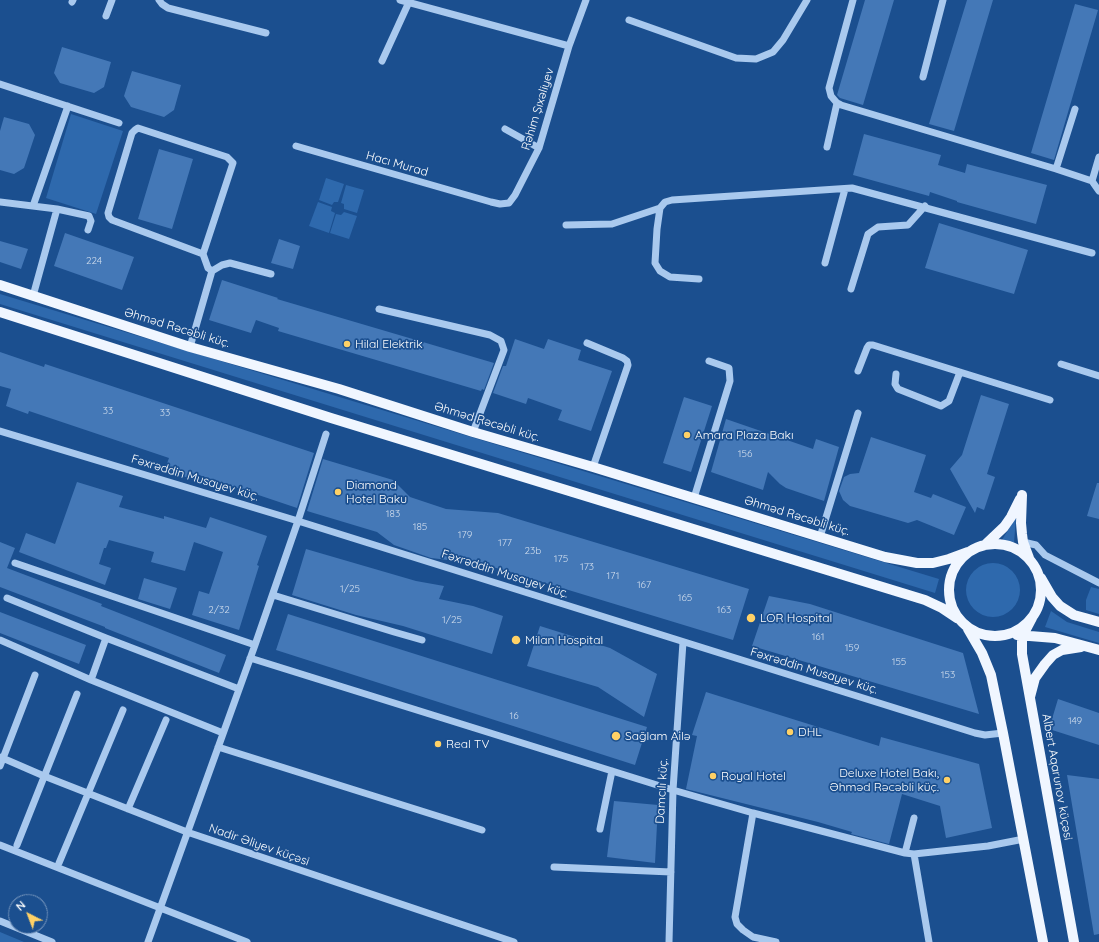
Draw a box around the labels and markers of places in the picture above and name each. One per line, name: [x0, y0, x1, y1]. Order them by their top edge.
place label: Hilal Elektrik: [355, 337, 423, 351]
marker: Hilal Elektrik: [342, 339, 352, 349]
place label: Amara Plaza Bakı: [695, 428, 794, 442]
marker: Amara Plaza Bakı: [682, 430, 692, 440]
place label: Diamond Hotel Baku: [346, 478, 407, 506]
marker: Diamond Hotel Baku: [333, 487, 343, 497]
place label: LOR Hospital: [760, 611, 832, 625]
marker: LOR Hospital: [745, 612, 757, 624]
place label: Milan Hospital: [525, 633, 603, 647]
marker: Milan Hospital: [510, 634, 522, 646]
place label: DHL: [798, 725, 822, 739]
marker: DHL: [785, 727, 795, 737]
place label: Sağlam Ailə: [625, 729, 691, 743]
marker: Sağlam Ailə: [610, 730, 622, 742]
place label: Real TV: [446, 737, 489, 751]
marker: Real TV: [433, 739, 443, 749]
place label: Deluxe Hotel Bakı, Əhməd Rəcəbli küç.: [830, 766, 939, 794]
place label: Royal Hotel: [721, 769, 786, 783]
marker: Royal Hotel: [708, 771, 718, 781]
marker: Deluxe Hotel Bakı, Əhməd Rəcəbli küç.: [942, 775, 952, 785]

